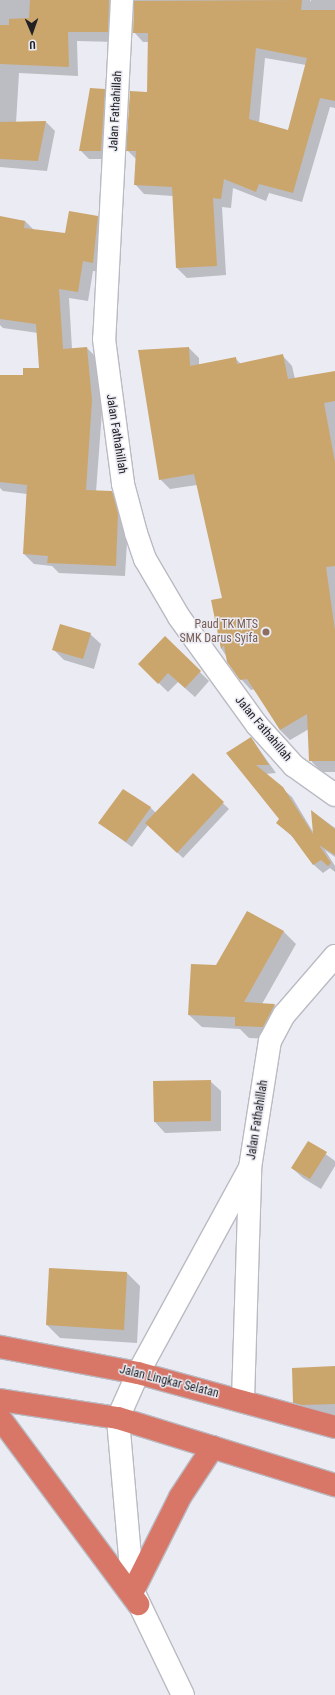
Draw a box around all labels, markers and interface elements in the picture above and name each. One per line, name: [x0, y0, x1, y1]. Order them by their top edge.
north arrow: [12, 12, 52, 52]
text: U: [29, 38, 36, 51]
street label: Jalan Fathahillah: [107, 70, 125, 152]
street label: Jalan Fathahillah: [103, 393, 129, 475]
place label: Paud TK MTS SMK Darus Syifa: [180, 618, 258, 646]
marker: Paud TK MTS SMK Darus Syifa: [261, 627, 271, 637]
street label: Jalan Fathahillah: [232, 693, 294, 765]
street label: Jalan Fathahillah: [245, 1079, 271, 1161]
street label: Jalan Lingkar Selatan: [118, 1363, 220, 1401]

